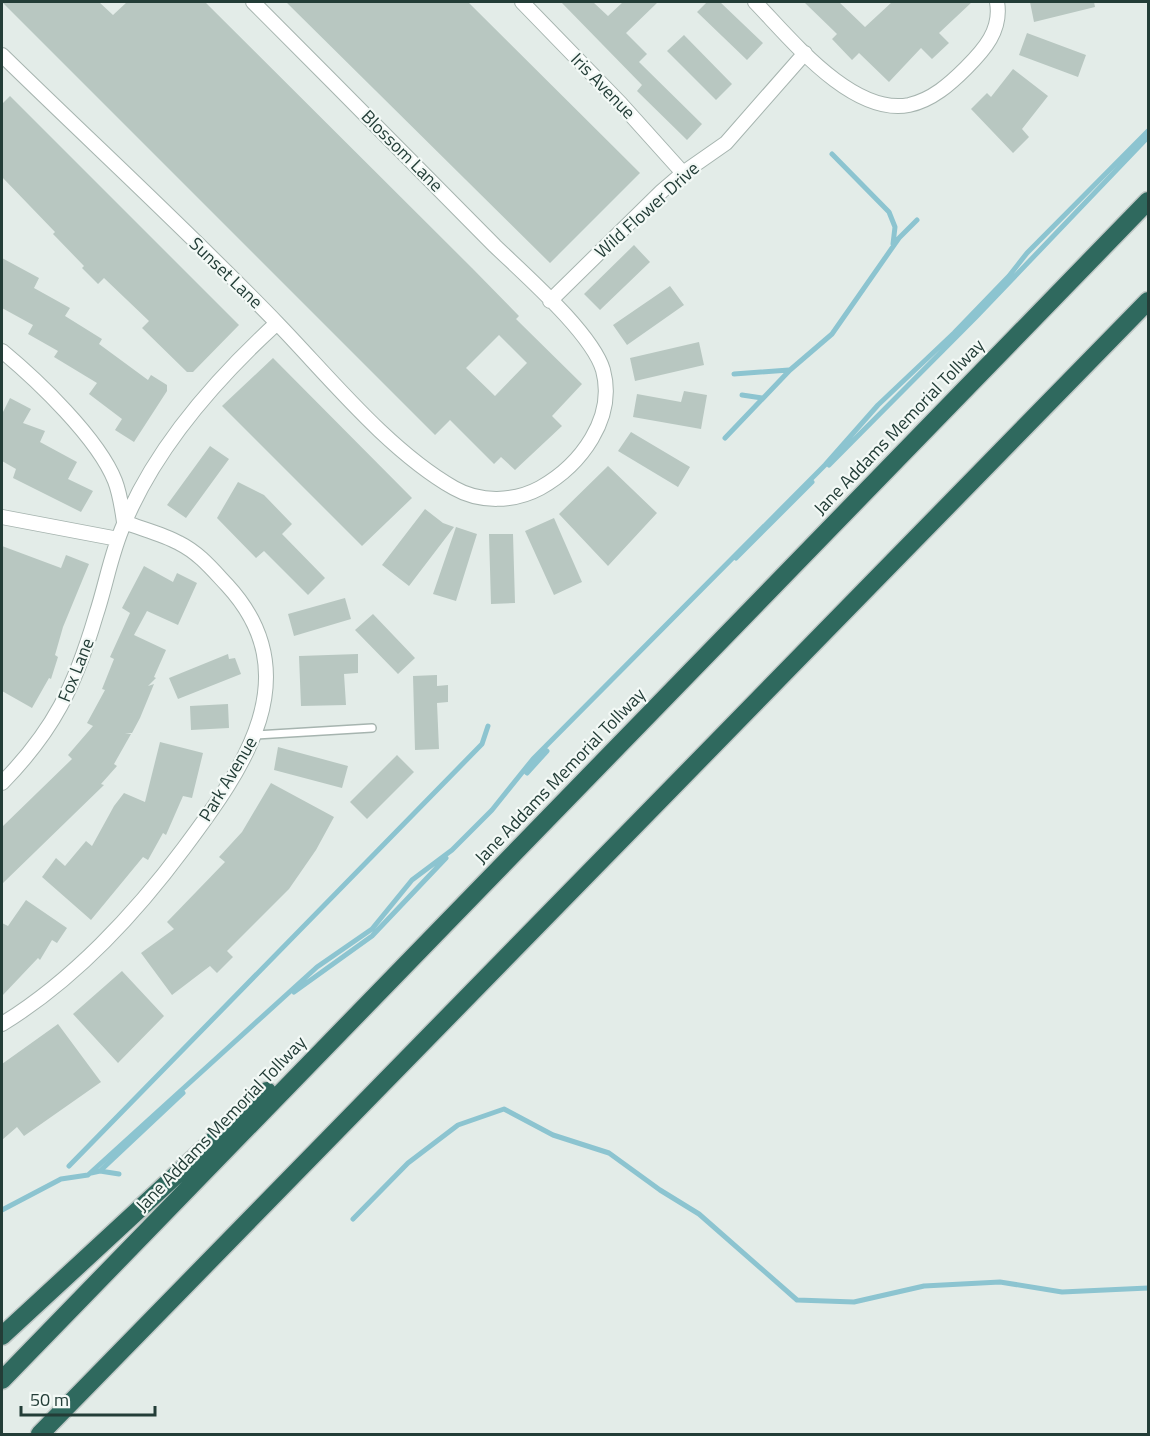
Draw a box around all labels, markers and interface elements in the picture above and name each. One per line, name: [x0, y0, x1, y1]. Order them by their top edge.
street label: Iris Avenue: [565, 46, 642, 125]
street label: Blossom Lane: [355, 103, 450, 198]
street label: Wild Flower Drive: [588, 155, 705, 264]
street label: Sunset Lane: [183, 231, 269, 315]
street label: Jane Addams Memorial Tollway: [807, 332, 990, 521]
street label: Fox Lane: [50, 634, 101, 706]
street label: Jane Addams Memorial Tollway: [468, 681, 651, 870]
street label: Park Avenue: [192, 731, 264, 826]
street label: Jane Addams Memorial Tollway: [129, 1029, 312, 1218]
scale bar: [21, 1379, 154, 1417]
text: 50 m: [30, 1386, 69, 1413]

